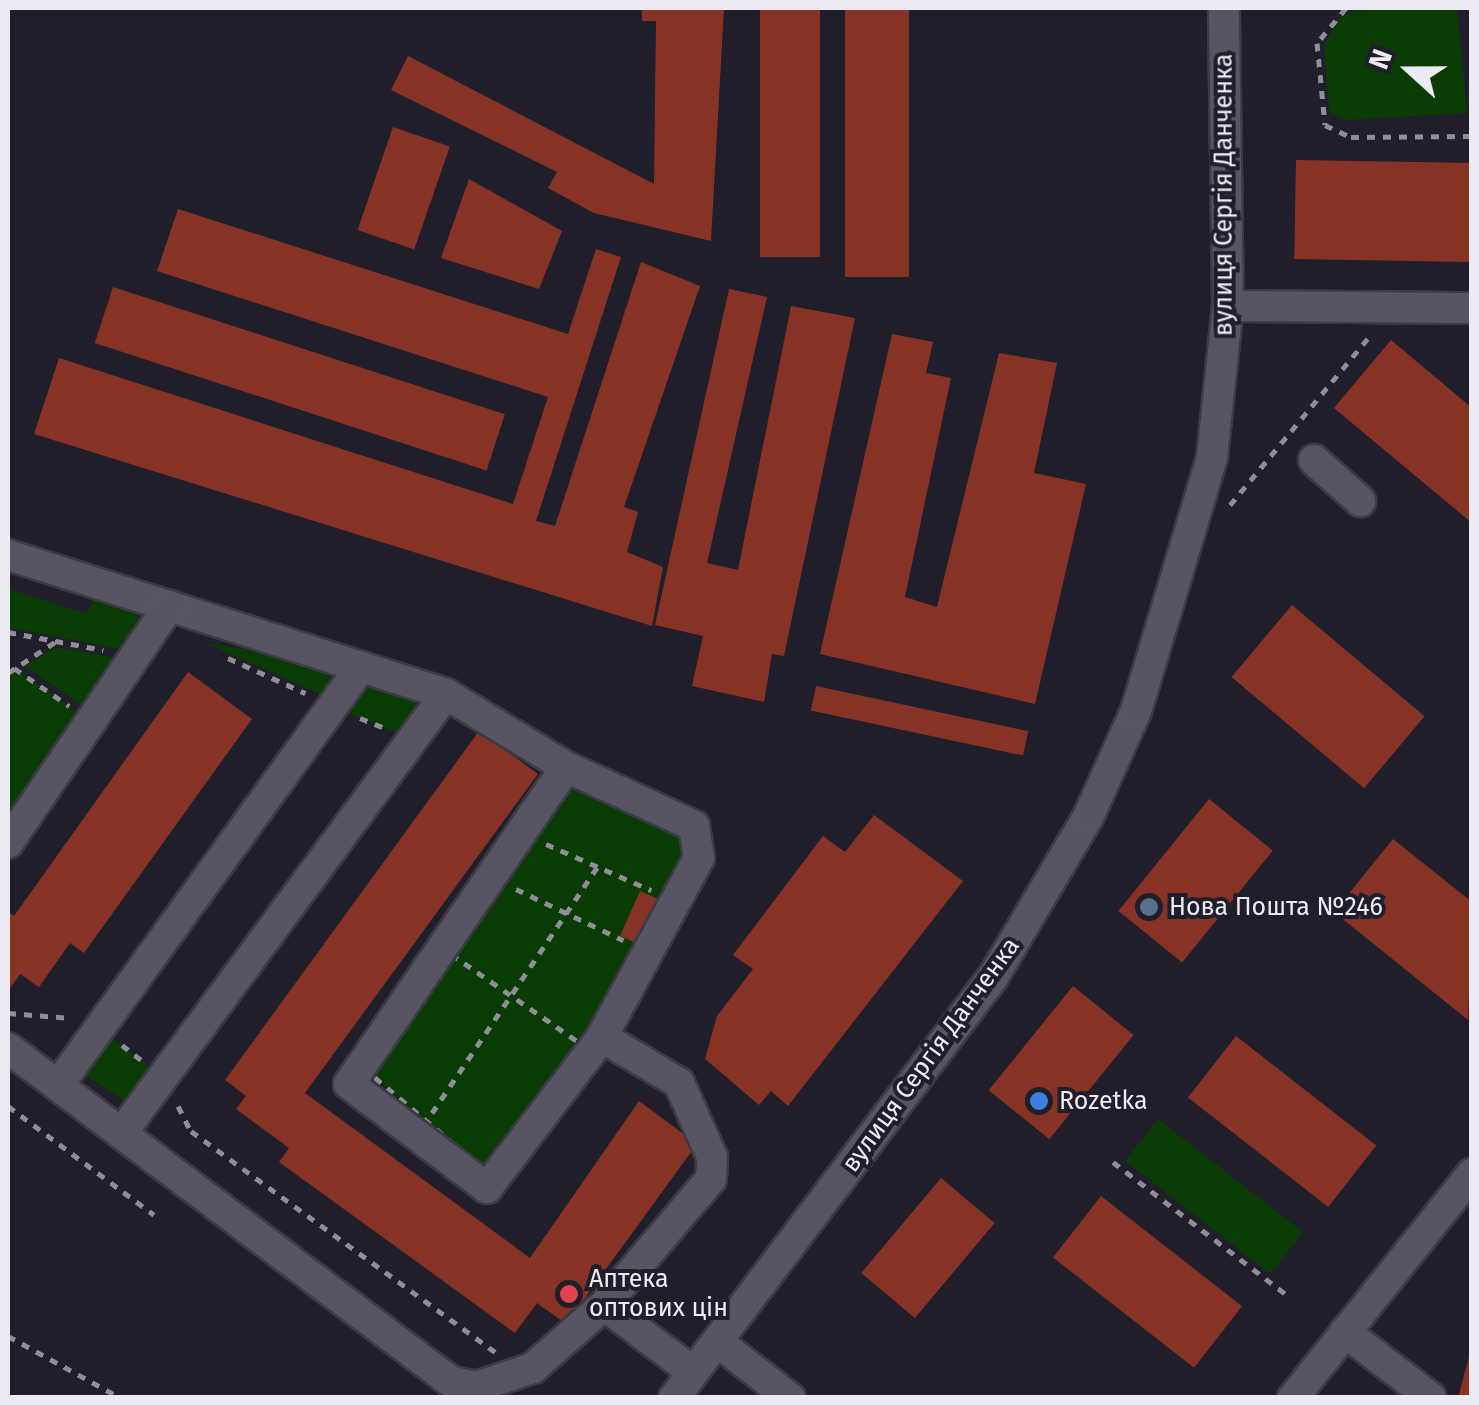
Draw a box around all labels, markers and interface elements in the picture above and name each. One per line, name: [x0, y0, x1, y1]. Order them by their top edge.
north arrow: [1359, 20, 1459, 120]
text: N: [1362, 44, 1399, 74]
street label: вулиця Сергія Данченка: [1209, 54, 1239, 336]
place label: Нова Пошта №246: [1169, 892, 1383, 922]
marker: Нова Пошта №246: [1138, 896, 1160, 918]
street label: вулиця Сергія Данченка: [836, 932, 1026, 1178]
place label: Rozetka: [1059, 1086, 1148, 1116]
marker: Rozetka: [1028, 1090, 1050, 1112]
place label: Аптека оптових цін: [589, 1265, 728, 1324]
marker: Аптека оптових цін: [558, 1283, 580, 1305]

